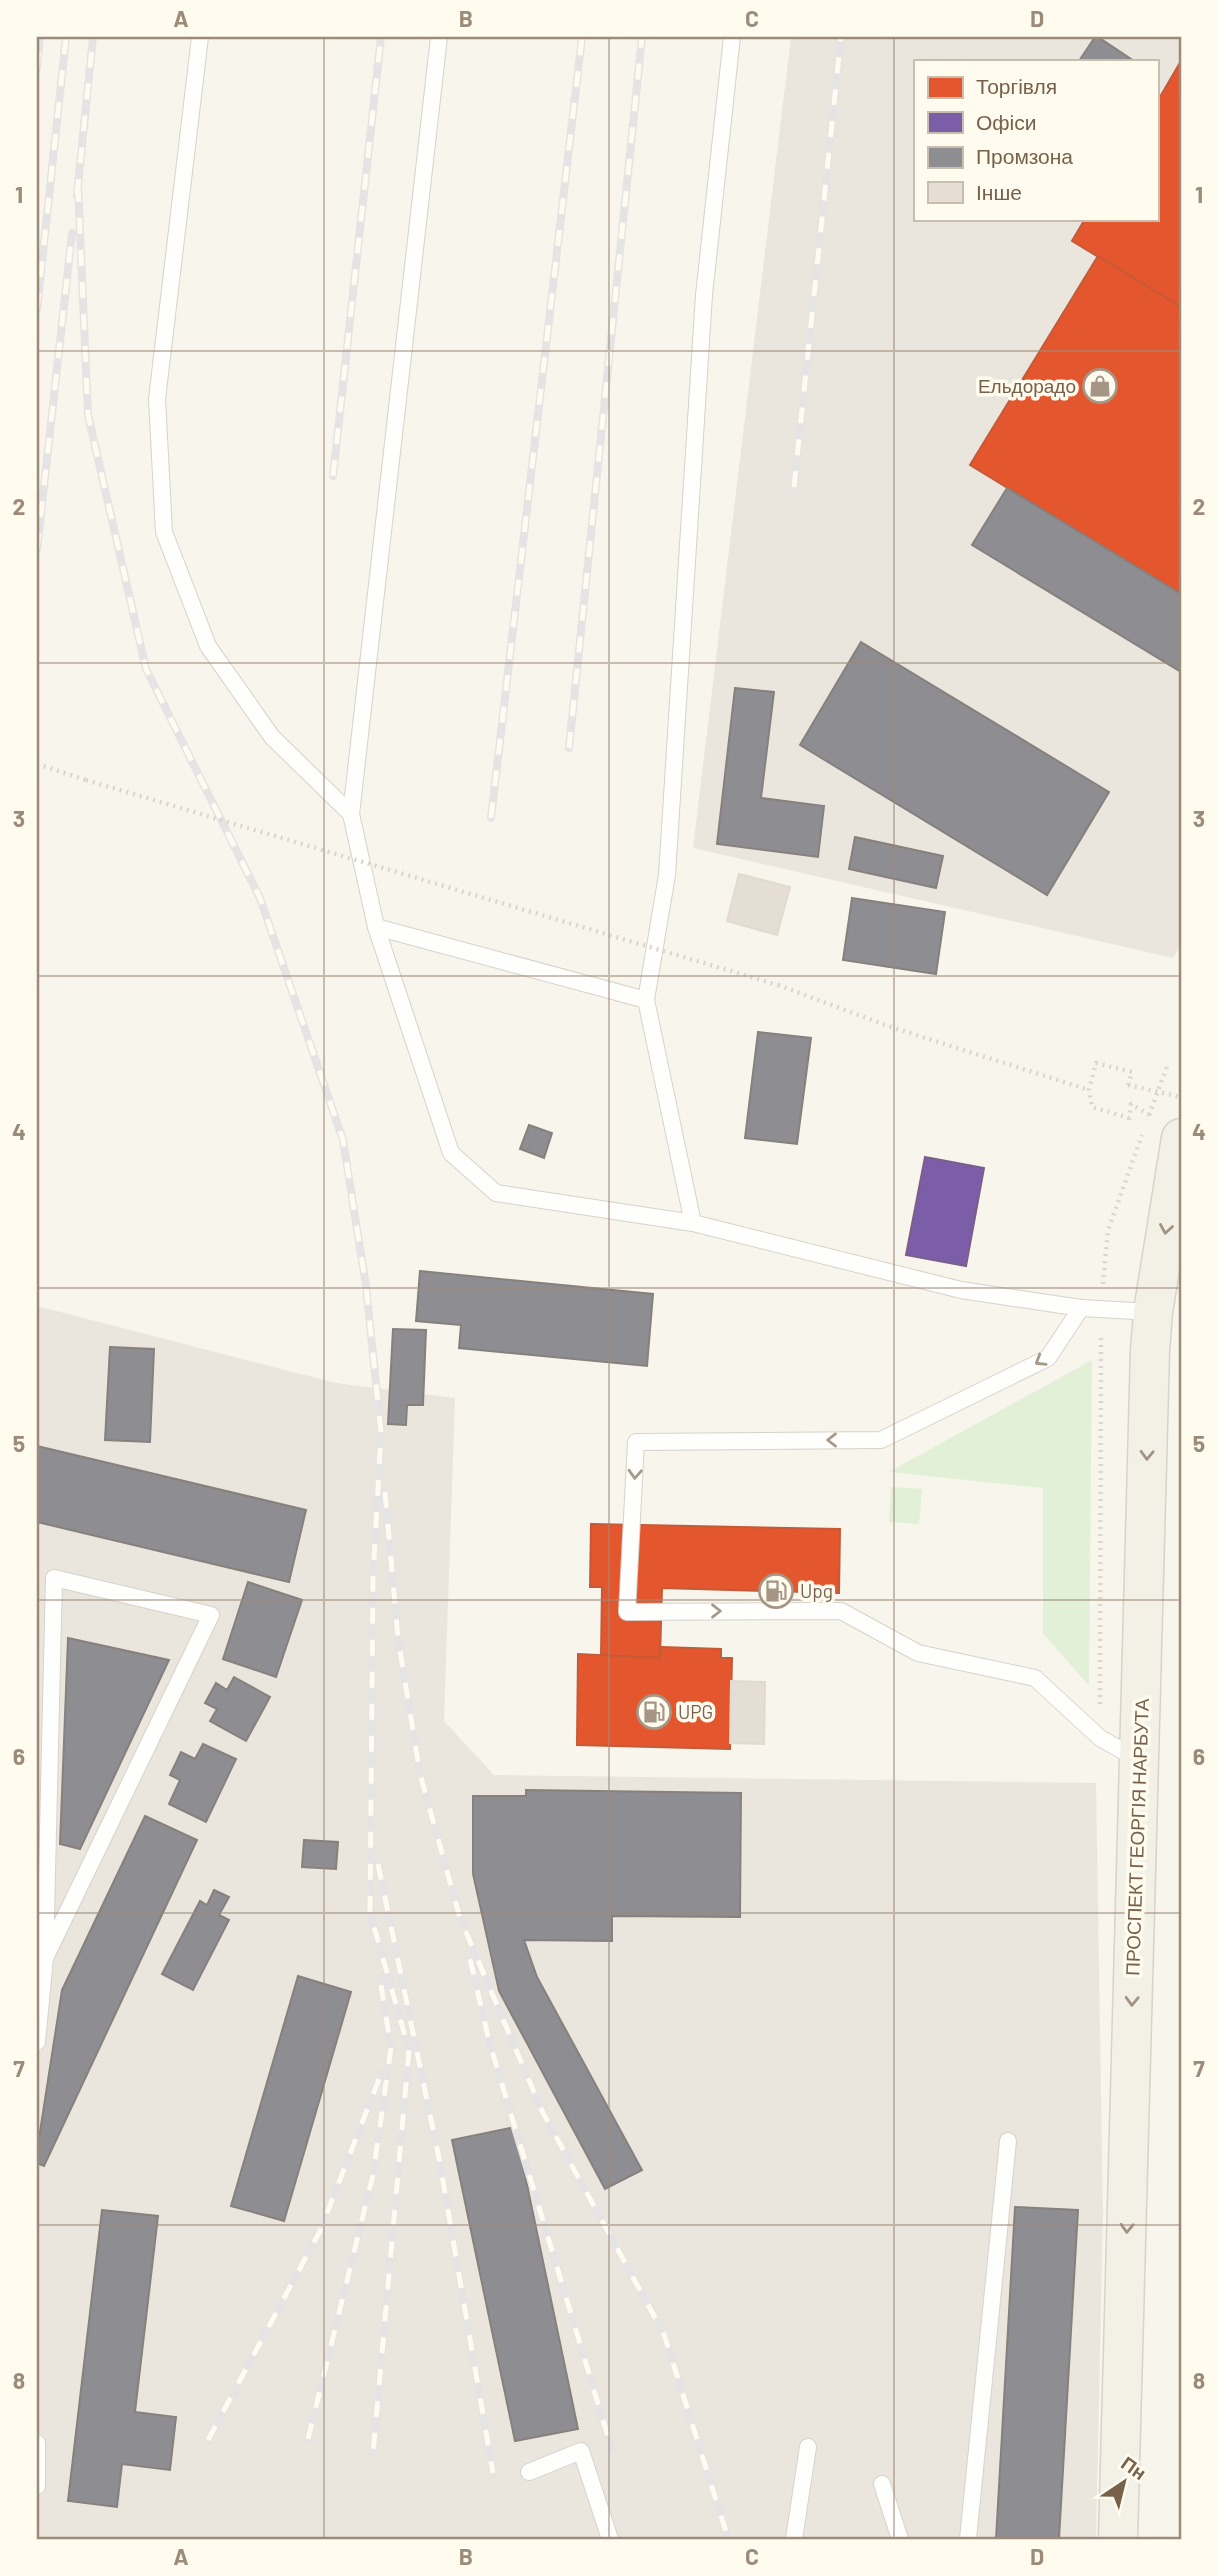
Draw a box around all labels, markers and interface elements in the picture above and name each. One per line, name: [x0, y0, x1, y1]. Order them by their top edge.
text: A: [173, 4, 189, 32]
text: B: [459, 4, 473, 32]
text: C: [745, 4, 759, 32]
text: D: [1030, 4, 1044, 32]
legend: [914, 60, 1158, 220]
text: Торгівля: [976, 73, 1057, 98]
text: Офіси: [976, 109, 1037, 134]
text: Промзона: [976, 143, 1073, 168]
text: Інше: [976, 179, 1022, 204]
text: 1: [15, 180, 23, 208]
text: 1: [1195, 180, 1203, 208]
shop icon: Ельдорадо: [1081, 367, 1119, 405]
place label: Ельдорадо: [978, 374, 1076, 397]
text: 2: [13, 492, 25, 520]
text: 2: [1193, 492, 1205, 520]
text: 3: [13, 804, 25, 832]
text: 3: [1193, 804, 1205, 832]
text: 4: [12, 1117, 26, 1145]
text: 4: [1192, 1117, 1206, 1145]
one-way arrow: [1159, 1223, 1174, 1235]
one-way arrow: [1035, 1353, 1048, 1366]
text: 5: [13, 1429, 25, 1457]
text: 5: [1193, 1429, 1205, 1457]
one-way arrow: [826, 1433, 837, 1448]
one-way arrow: [1139, 1451, 1155, 1461]
one-way arrow: [627, 1469, 642, 1480]
fuel station icon: Upg: [757, 1572, 795, 1610]
place label: Upg: [800, 1579, 833, 1602]
one-way arrow: [712, 1603, 722, 1619]
fuel station icon: UPG: [635, 1693, 673, 1731]
street label: ПРОСПЕКТ ГЕОРГІЯ НАРБУТА: [1120, 1698, 1153, 1976]
place label: UPG: [678, 1700, 713, 1723]
text: 6: [13, 1742, 25, 1770]
text: 6: [1193, 1742, 1205, 1770]
one-way arrow: [1125, 1996, 1140, 2007]
text: 7: [13, 2054, 25, 2082]
text: 7: [1193, 2054, 1205, 2082]
one-way arrow: [1119, 2223, 1134, 2234]
text: 8: [13, 2366, 25, 2394]
text: 8: [1193, 2366, 1205, 2394]
north arrow: [1088, 2446, 1158, 2516]
text: Пн: [1117, 2451, 1151, 2484]
text: A: [173, 2542, 189, 2570]
text: B: [459, 2542, 473, 2570]
text: C: [745, 2542, 759, 2570]
text: D: [1030, 2542, 1044, 2570]

